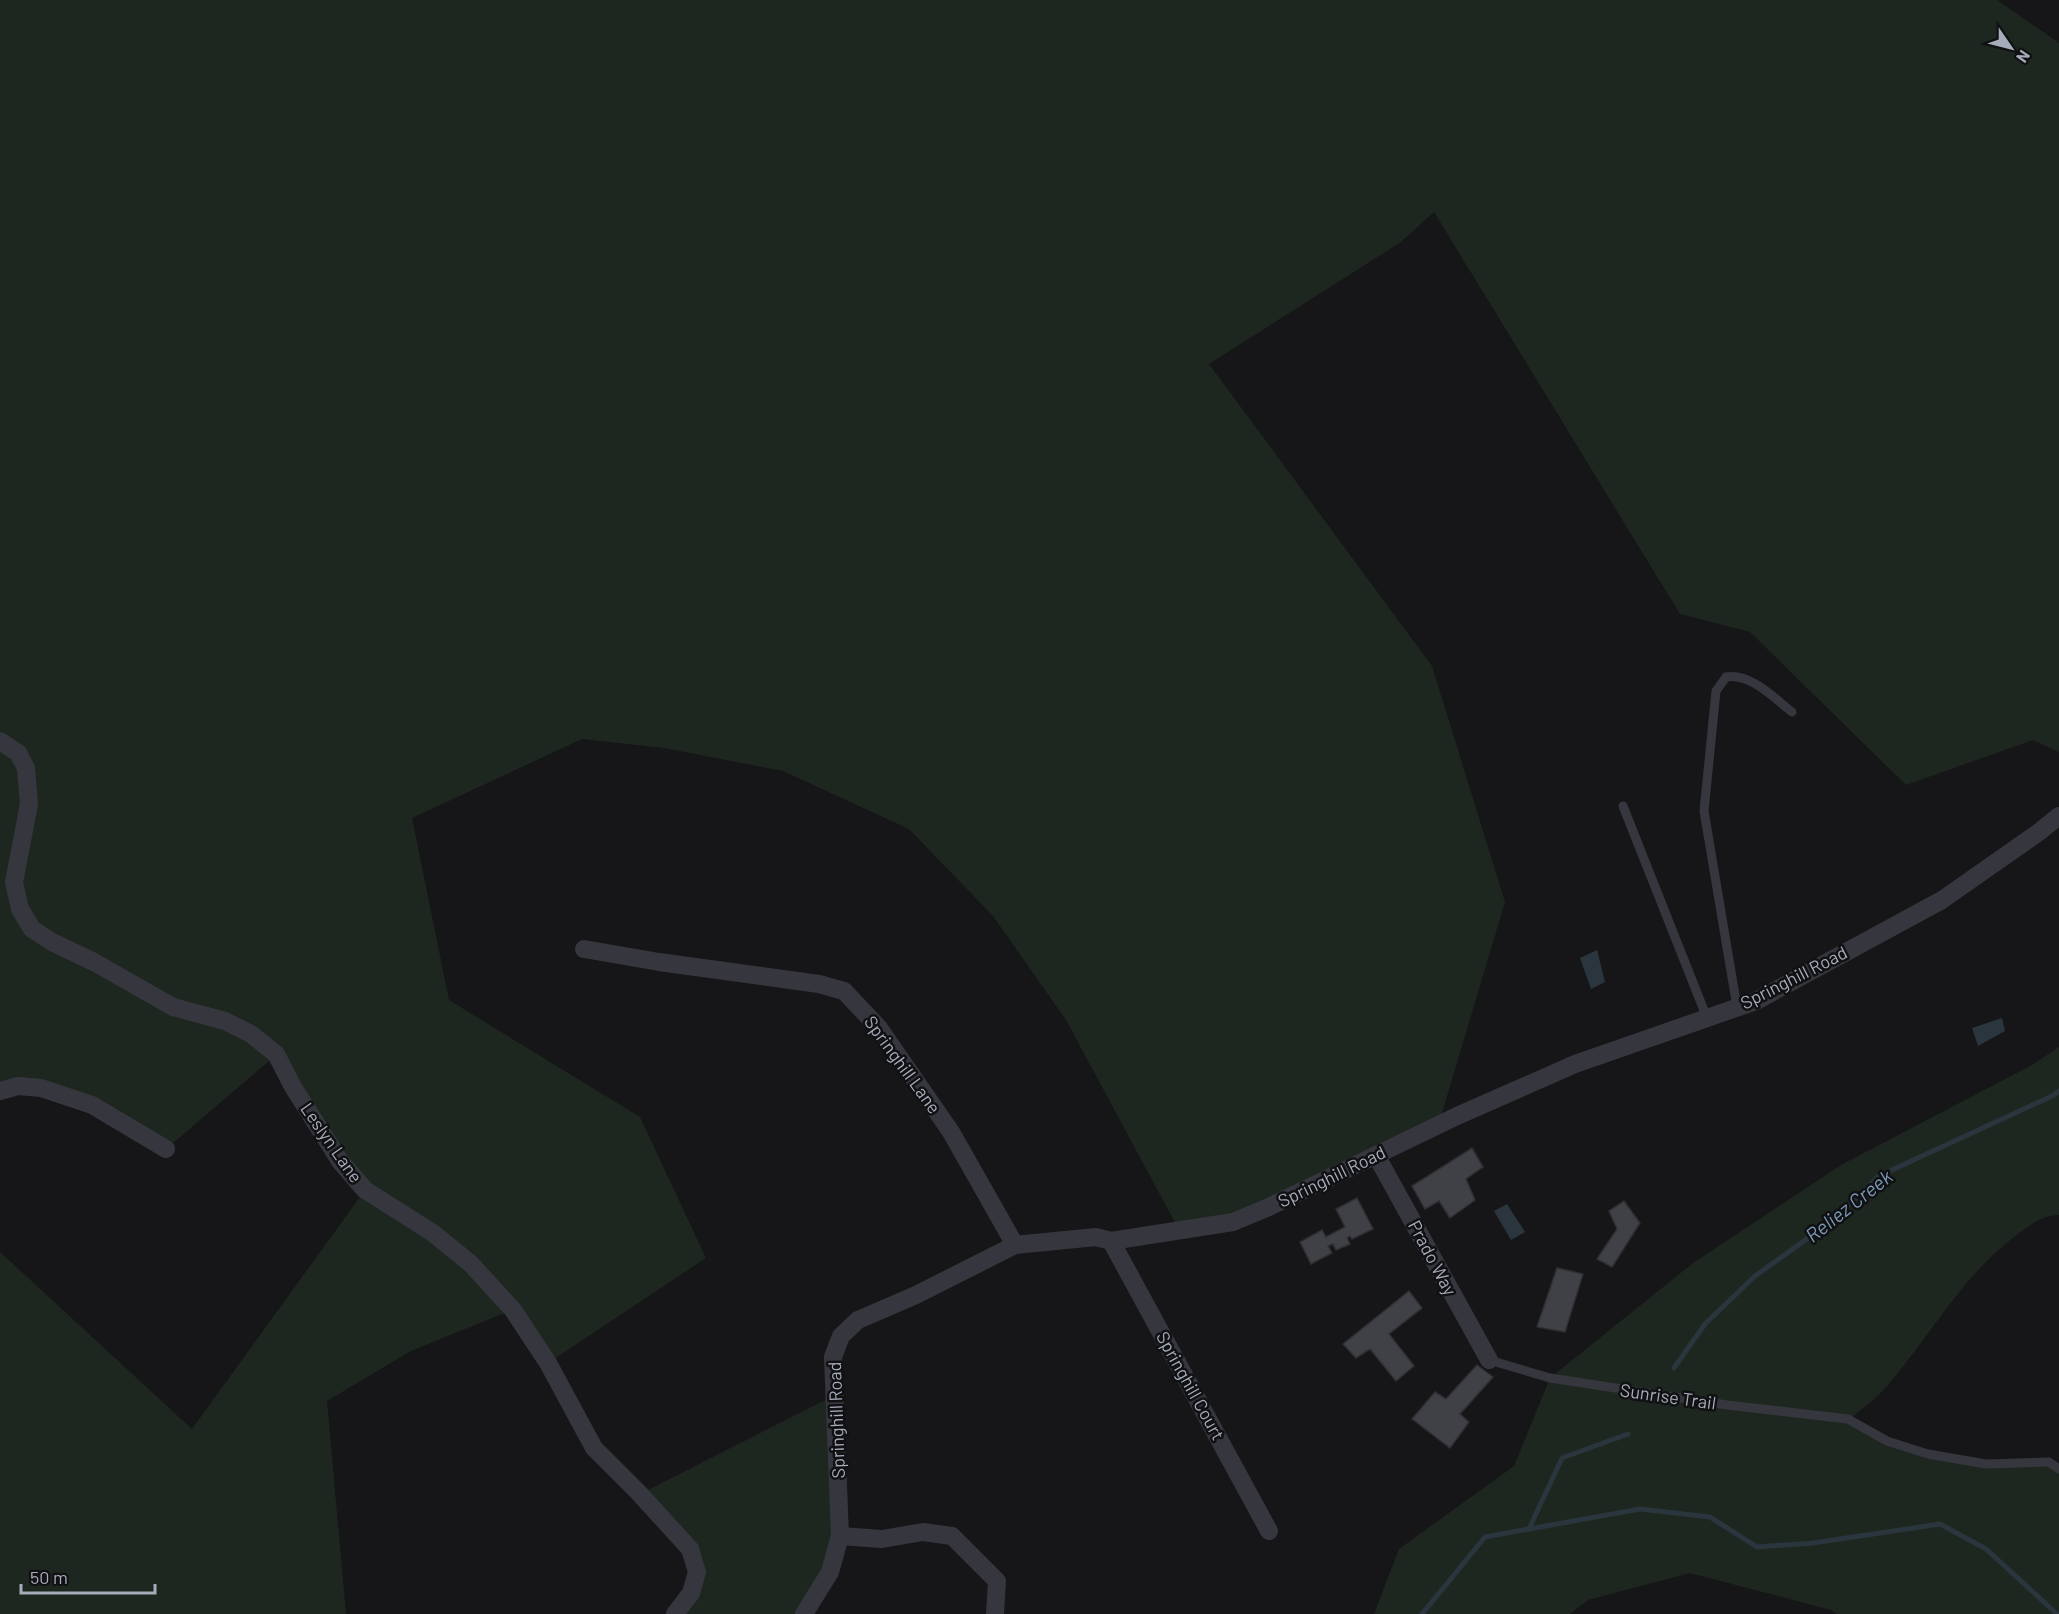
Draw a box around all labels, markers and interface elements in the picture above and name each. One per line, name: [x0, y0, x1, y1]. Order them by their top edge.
north arrow: [1981, 18, 2041, 78]
text: N: [2013, 47, 2035, 67]
street label: Springhill Road: [1736, 941, 1851, 1013]
street label: Springhill Lane: [860, 1011, 946, 1118]
street label: Leslyn Lane: [296, 1098, 367, 1187]
street label: Springhill Road: [1274, 1141, 1389, 1212]
water label: Reliez Creek: [1800, 1164, 1897, 1247]
street label: Prado Way: [1404, 1216, 1462, 1299]
street label: Springhill Court: [1152, 1327, 1230, 1444]
street label: Springhill Road: [823, 1361, 849, 1479]
street label: Sunrise Trail: [1619, 1378, 1717, 1414]
scale bar: [21, 1557, 154, 1595]
text: 50 m: [30, 1566, 68, 1588]

